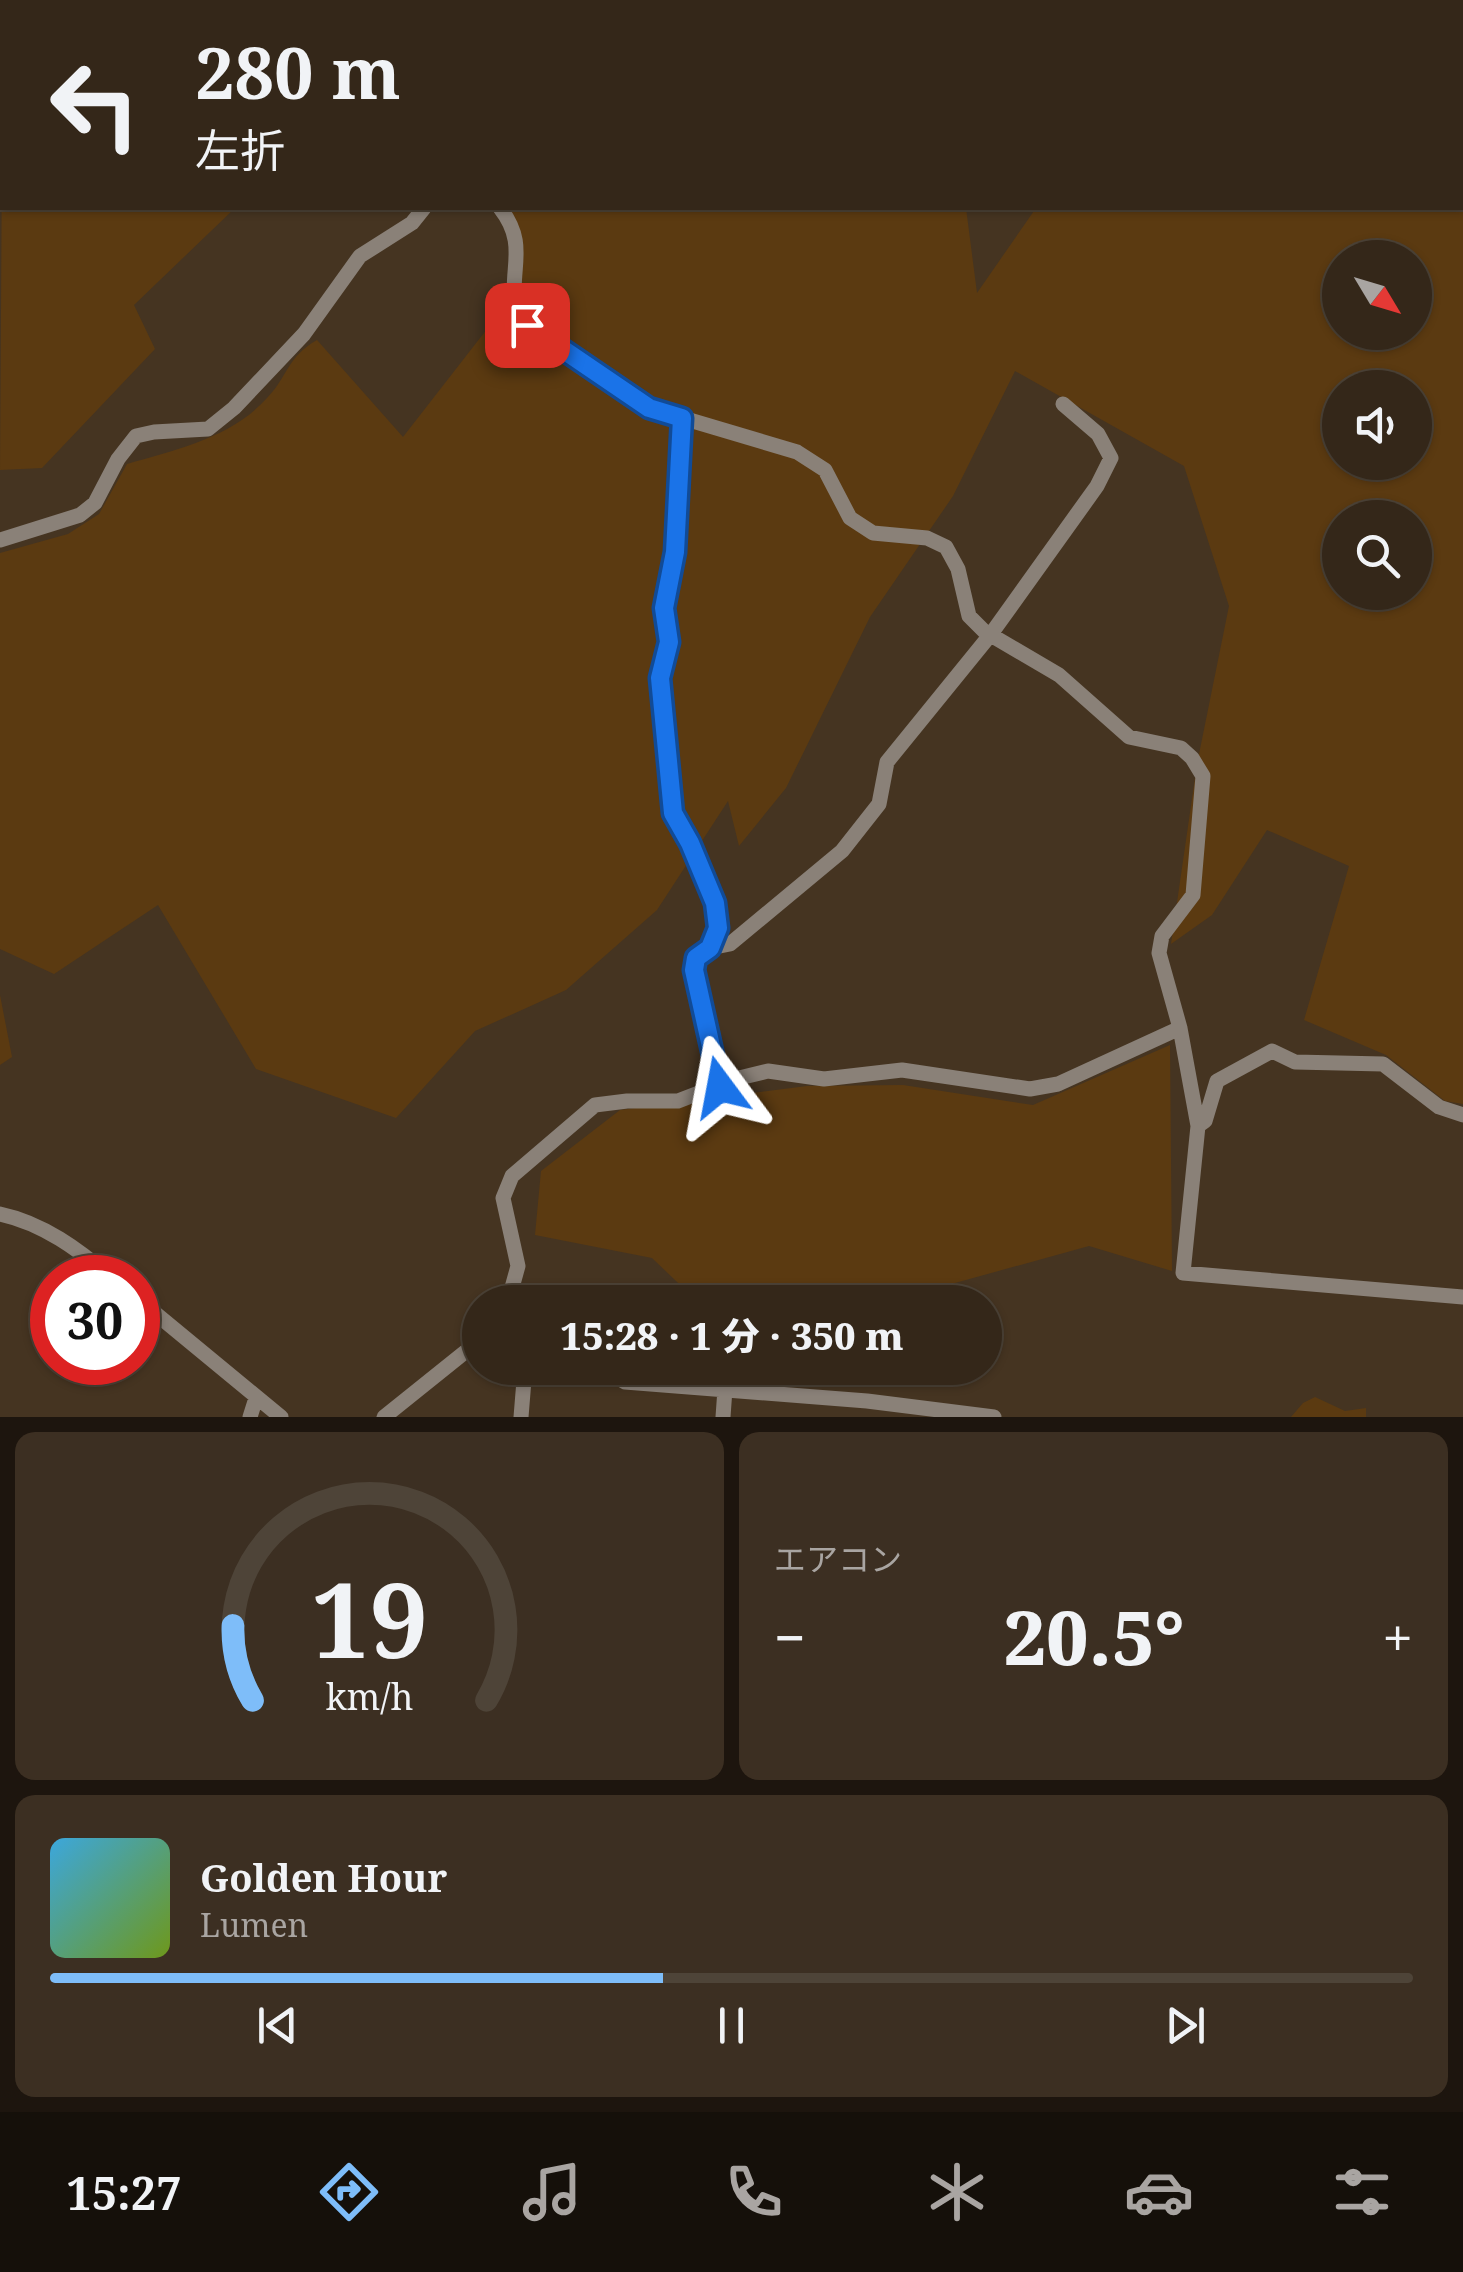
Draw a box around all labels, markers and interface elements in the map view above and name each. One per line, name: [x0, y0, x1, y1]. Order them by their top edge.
text: 280 m: [195, 24, 401, 120]
icon: left: [30, 40, 160, 170]
text: 左折: [195, 119, 285, 180]
north arrow: [1322, 240, 1432, 350]
map controls: [1322, 240, 1432, 610]
pin: [485, 283, 570, 368]
icon: arrive: [500, 298, 555, 353]
button: sound: [1322, 370, 1432, 480]
button: search: [1322, 500, 1432, 610]
position arrow: [668, 1035, 772, 1139]
speed limit sign: 30: [30, 1255, 160, 1385]
text: 15:28 · 1 分 · 350 m: [560, 1309, 904, 1361]
text: エアコン: [774, 1537, 902, 1580]
text: 19: [311, 1547, 428, 1688]
text: 20.5°: [1004, 1585, 1185, 1687]
text: −: [774, 1599, 806, 1674]
text: +: [1382, 1599, 1413, 1674]
text: km/h: [326, 1672, 413, 1720]
text: Golden Hour: [200, 1851, 447, 1903]
text: Lumen: [200, 1903, 308, 1946]
icon: previous: [250, 1998, 305, 2053]
icon: pause: [704, 1998, 759, 2053]
icon: next: [1158, 1998, 1213, 2053]
icon: directions: [314, 2157, 384, 2227]
icon: music: [517, 2157, 587, 2227]
icon: phone: [719, 2157, 789, 2227]
icon: climate: [922, 2157, 992, 2227]
icon: car: [1124, 2157, 1194, 2227]
icon: filters: [1327, 2157, 1397, 2227]
text: 15:27: [66, 2162, 182, 2223]

